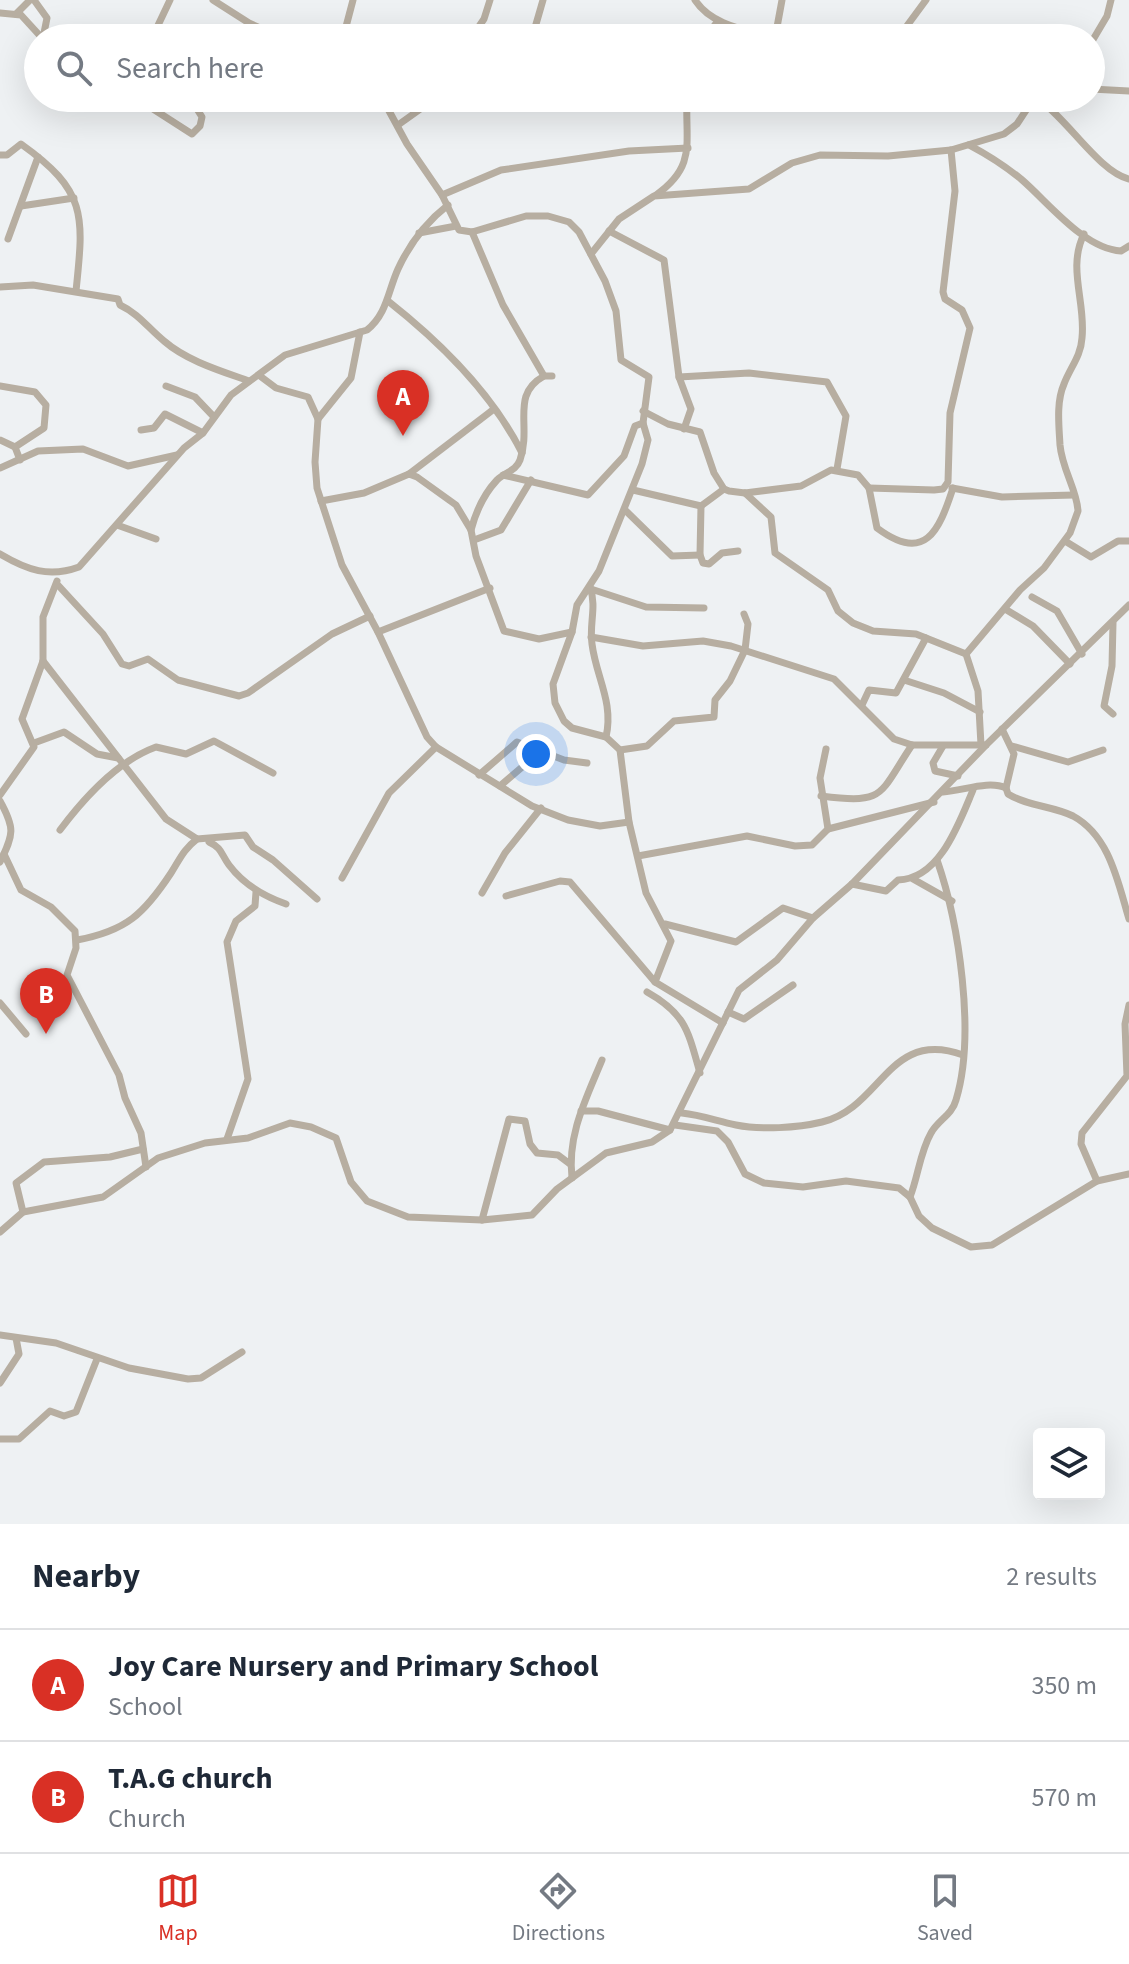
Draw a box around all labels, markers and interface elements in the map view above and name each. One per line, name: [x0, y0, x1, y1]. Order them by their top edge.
search box: [24, 24, 1105, 112]
icon: search: [52, 46, 96, 90]
text: Search here: [116, 47, 264, 90]
pin: A: [377, 370, 429, 436]
your location: [516, 734, 556, 774]
pin: B: [20, 968, 72, 1034]
map controls: [1033, 1428, 1105, 1500]
button: layers: [1033, 1428, 1105, 1500]
text: Nearby: [32, 1552, 140, 1601]
text: 2 results: [1006, 1558, 1097, 1595]
text: Joy Care Nursery and Primary School: [108, 1645, 598, 1688]
text: A: [51, 1667, 65, 1704]
text: 350 m: [1031, 1667, 1097, 1704]
text: School: [108, 1688, 183, 1725]
text: T.A.G church: [108, 1757, 273, 1800]
text: B: [50, 1779, 66, 1816]
text: 570 m: [1031, 1779, 1097, 1816]
text: Church: [108, 1800, 186, 1837]
tab: Map: [156, 1869, 200, 1949]
tab: Directions: [512, 1869, 605, 1949]
tab: Saved: [917, 1869, 973, 1949]

